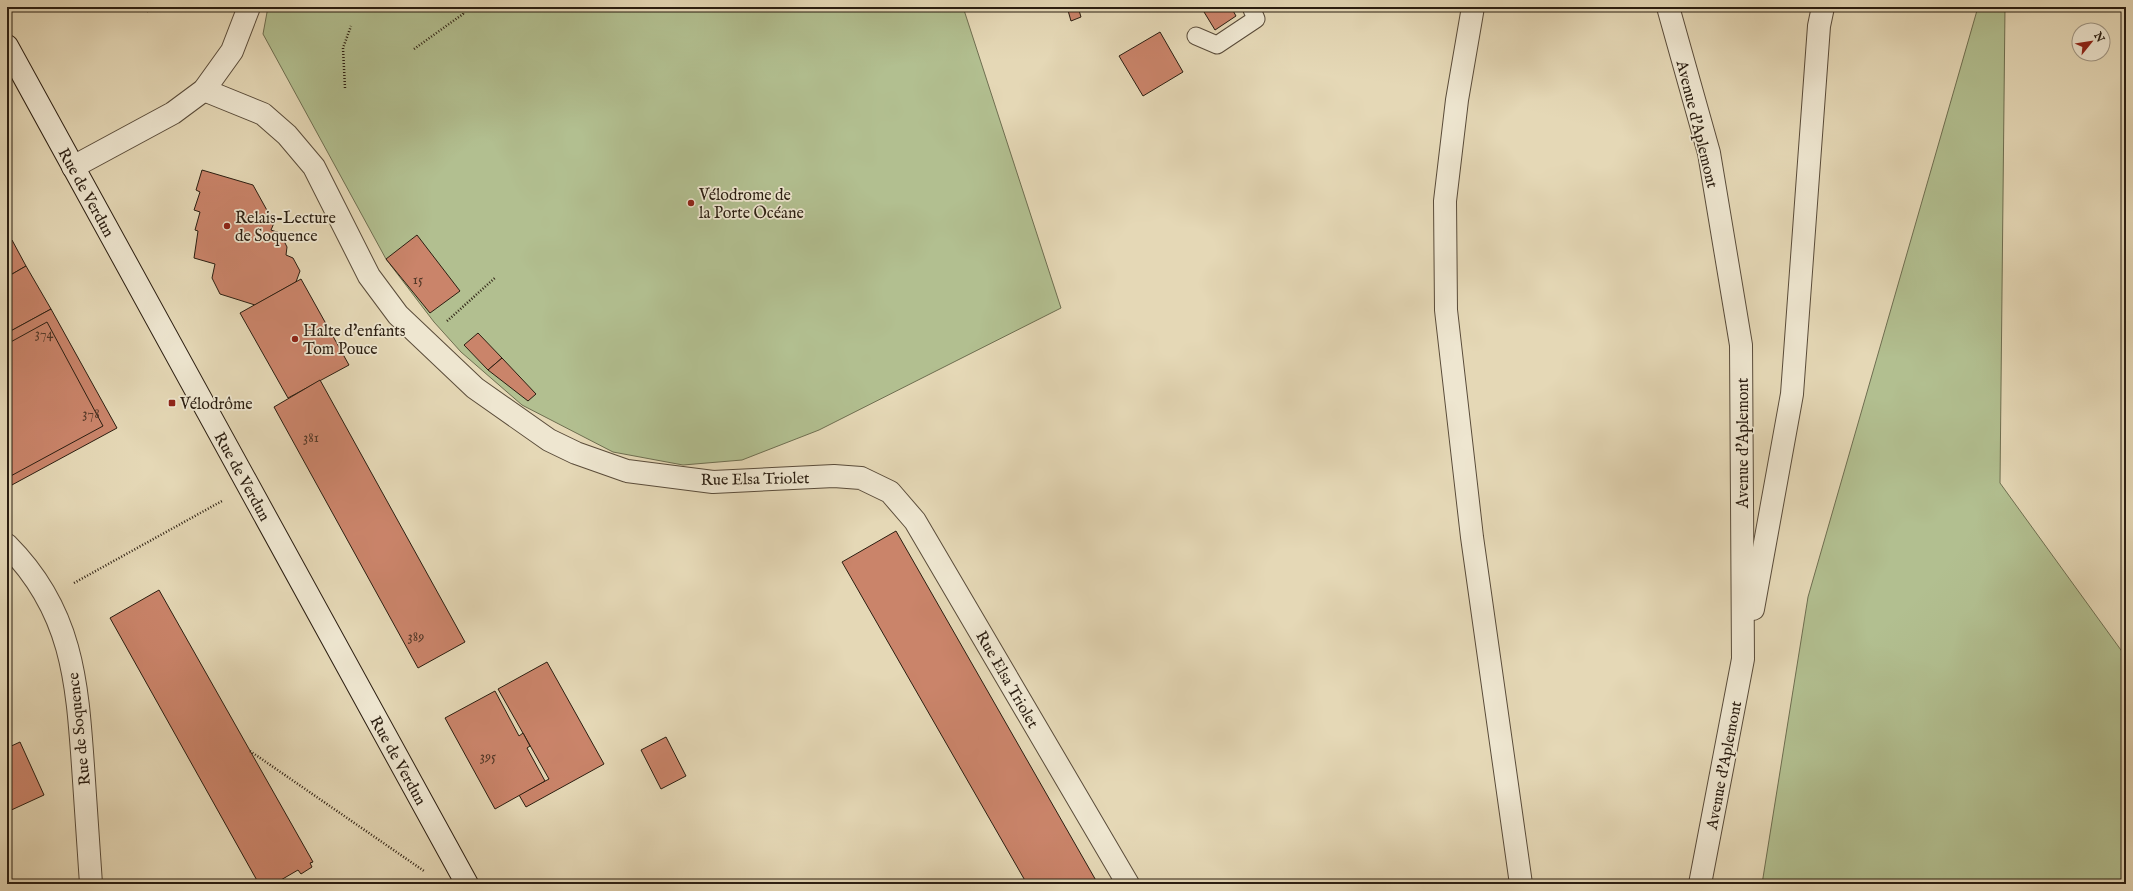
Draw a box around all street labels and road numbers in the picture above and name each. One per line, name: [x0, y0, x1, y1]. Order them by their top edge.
street label: Avenue d'Aplemont: [1670, 58, 1722, 191]
street label: Rue de Verdun: [53, 145, 118, 241]
street label: Avenue d'Aplemont: [1734, 377, 1754, 509]
street label: Rue de Verdun: [209, 429, 274, 525]
street label: Rue Elsa Triolet: [700, 469, 810, 491]
street label: Rue Elsa Triolet: [970, 628, 1042, 733]
street label: Rue de Soquence: [64, 671, 96, 786]
street label: Avenue d'Aplemont: [1702, 699, 1747, 832]
street label: Rue de Verdun: [365, 713, 430, 809]

